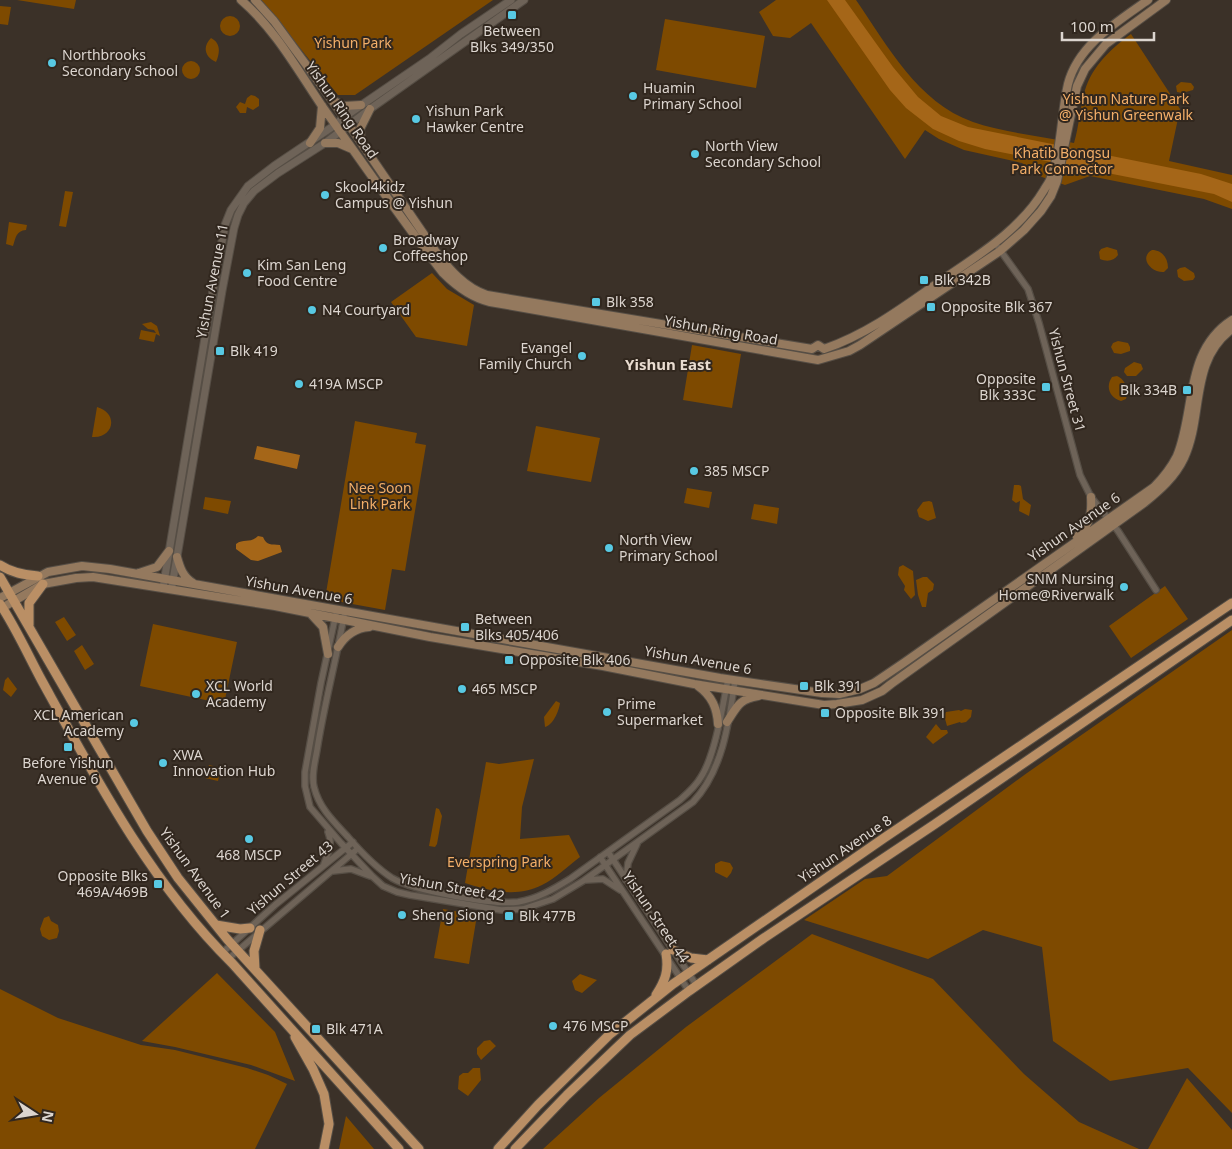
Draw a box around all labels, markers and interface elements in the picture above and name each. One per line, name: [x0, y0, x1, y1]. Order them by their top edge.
marker: Between Blks 349/350: [506, 9, 518, 21]
scale bar: [1062, 10, 1154, 42]
text: 100 m: [1070, 16, 1114, 36]
place label: Between Blks 349/350: [470, 21, 554, 56]
park label: Yishun Park: [314, 33, 392, 52]
place label: Northbrooks Secondary School: [62, 45, 178, 80]
marker: Northbrooks Secondary School: [46, 57, 58, 69]
street label: Yishun Ring Road: [302, 57, 383, 162]
place label: Huamin Primary School: [643, 78, 742, 113]
park label: Yishun Nature Park @ Yishun Greenwalk: [1059, 89, 1194, 124]
marker: Huamin Primary School: [627, 90, 639, 102]
place label: Yishun Park Hawker Centre: [426, 101, 524, 136]
marker: Yishun Park Hawker Centre: [410, 113, 422, 125]
place label: North View Secondary School: [705, 136, 821, 171]
park label: Khatib Bongsu Park Connector: [1011, 143, 1113, 178]
marker: North View Secondary School: [689, 148, 701, 160]
place label: Skool4kidz Campus @ Yishun: [335, 177, 453, 212]
marker: Skool4kidz Campus @ Yishun: [319, 189, 331, 201]
street label: Yishun Avenue 11: [191, 222, 232, 340]
place label: Broadway Coffeeshop: [393, 230, 468, 265]
marker: Broadway Coffeeshop: [377, 242, 389, 254]
place label: Kim San Leng Food Centre: [257, 255, 346, 290]
marker: Kim San Leng Food Centre: [241, 267, 253, 279]
place label: Blk 342B: [934, 270, 991, 289]
marker: Blk 342B: [918, 274, 930, 286]
place label: Blk 358: [606, 292, 654, 311]
marker: Blk 358: [590, 296, 602, 308]
place label: Opposite Blk 367: [941, 297, 1052, 316]
place label: N4 Courtyard: [322, 300, 410, 319]
marker: Opposite Blk 367: [925, 301, 937, 313]
marker: N4 Courtyard: [306, 304, 318, 316]
street label: Yishun Ring Road: [663, 310, 779, 349]
street label: Yishun Street 31: [1045, 326, 1090, 434]
place label: Evangel Family Church: [479, 338, 572, 373]
place label: Blk 419: [230, 341, 278, 360]
marker: Blk 419: [214, 345, 226, 357]
marker: Evangel Family Church: [576, 350, 588, 362]
district label: Yishun East: [625, 354, 711, 374]
place label: Opposite Blk 333C: [976, 369, 1036, 404]
place label: 419A MSCP: [309, 374, 383, 393]
marker: 419A MSCP: [293, 378, 305, 390]
place label: Blk 334B: [1120, 380, 1177, 399]
marker: Opposite Blk 333C: [1040, 381, 1052, 393]
marker: Blk 334B: [1181, 384, 1193, 396]
place label: 385 MSCP: [704, 461, 769, 480]
marker: 385 MSCP: [688, 465, 700, 477]
park label: Nee Soon Link Park: [348, 478, 412, 513]
street label: Yishun Avenue 6: [1024, 488, 1124, 566]
place label: North View Primary School: [619, 530, 718, 565]
marker: North View Primary School: [603, 542, 615, 554]
place label: SNM Nursing Home@Riverwalk: [999, 569, 1115, 604]
street label: Yishun Avenue 6: [244, 571, 354, 608]
marker: SNM Nursing Home@Riverwalk: [1118, 581, 1130, 593]
place label: Between Blks 405/406: [475, 609, 559, 644]
marker: Between Blks 405/406: [459, 621, 471, 633]
street label: Yishun Avenue 6: [643, 641, 753, 678]
place label: Opposite Blk 406: [519, 650, 630, 669]
marker: Opposite Blk 406: [503, 654, 515, 666]
place label: XCL World Academy: [206, 676, 273, 711]
place label: Blk 391: [814, 676, 862, 695]
place label: 465 MSCP: [472, 679, 537, 698]
marker: Blk 391: [798, 680, 810, 692]
marker: 465 MSCP: [456, 683, 468, 695]
marker: XCL World Academy: [190, 688, 202, 700]
place label: Prime Supermarket: [617, 694, 703, 729]
place label: Opposite Blk 391: [835, 703, 946, 722]
place label: XCL American Academy: [34, 705, 125, 740]
marker: Prime Supermarket: [601, 706, 613, 718]
marker: Opposite Blk 391: [819, 707, 831, 719]
marker: XCL American Academy: [128, 717, 140, 729]
marker: Before Yishun Avenue 6: [62, 741, 74, 753]
place label: XWA Innovation Hub: [173, 745, 275, 780]
place label: Before Yishun Avenue 6: [22, 753, 114, 788]
marker: XWA Innovation Hub: [157, 757, 169, 769]
street label: Yishun Avenue 8: [794, 810, 895, 887]
street label: Yishun Avenue 1: [156, 823, 235, 922]
marker: 468 MSCP: [243, 833, 255, 845]
street label: Yishun Street 43: [243, 836, 337, 919]
place label: 468 MSCP: [216, 845, 282, 864]
park label: Everspring Park: [447, 852, 551, 871]
place label: Opposite Blks 469A/469B: [58, 866, 148, 901]
street label: Yishun Street 44: [619, 867, 694, 966]
street label: Yishun Street 42: [398, 868, 506, 905]
marker: Opposite Blks 469A/469B: [152, 878, 164, 890]
place label: Sheng Siong: [412, 905, 494, 924]
place label: Blk 477B: [519, 906, 576, 925]
marker: Sheng Siong: [396, 909, 408, 921]
marker: Blk 477B: [503, 910, 515, 922]
place label: 476 MSCP: [563, 1016, 628, 1035]
place label: Blk 471A: [326, 1019, 383, 1038]
marker: 476 MSCP: [547, 1020, 559, 1032]
marker: Blk 471A: [310, 1023, 322, 1035]
north arrow: [10, 1089, 60, 1139]
text: N: [38, 1109, 59, 1124]

